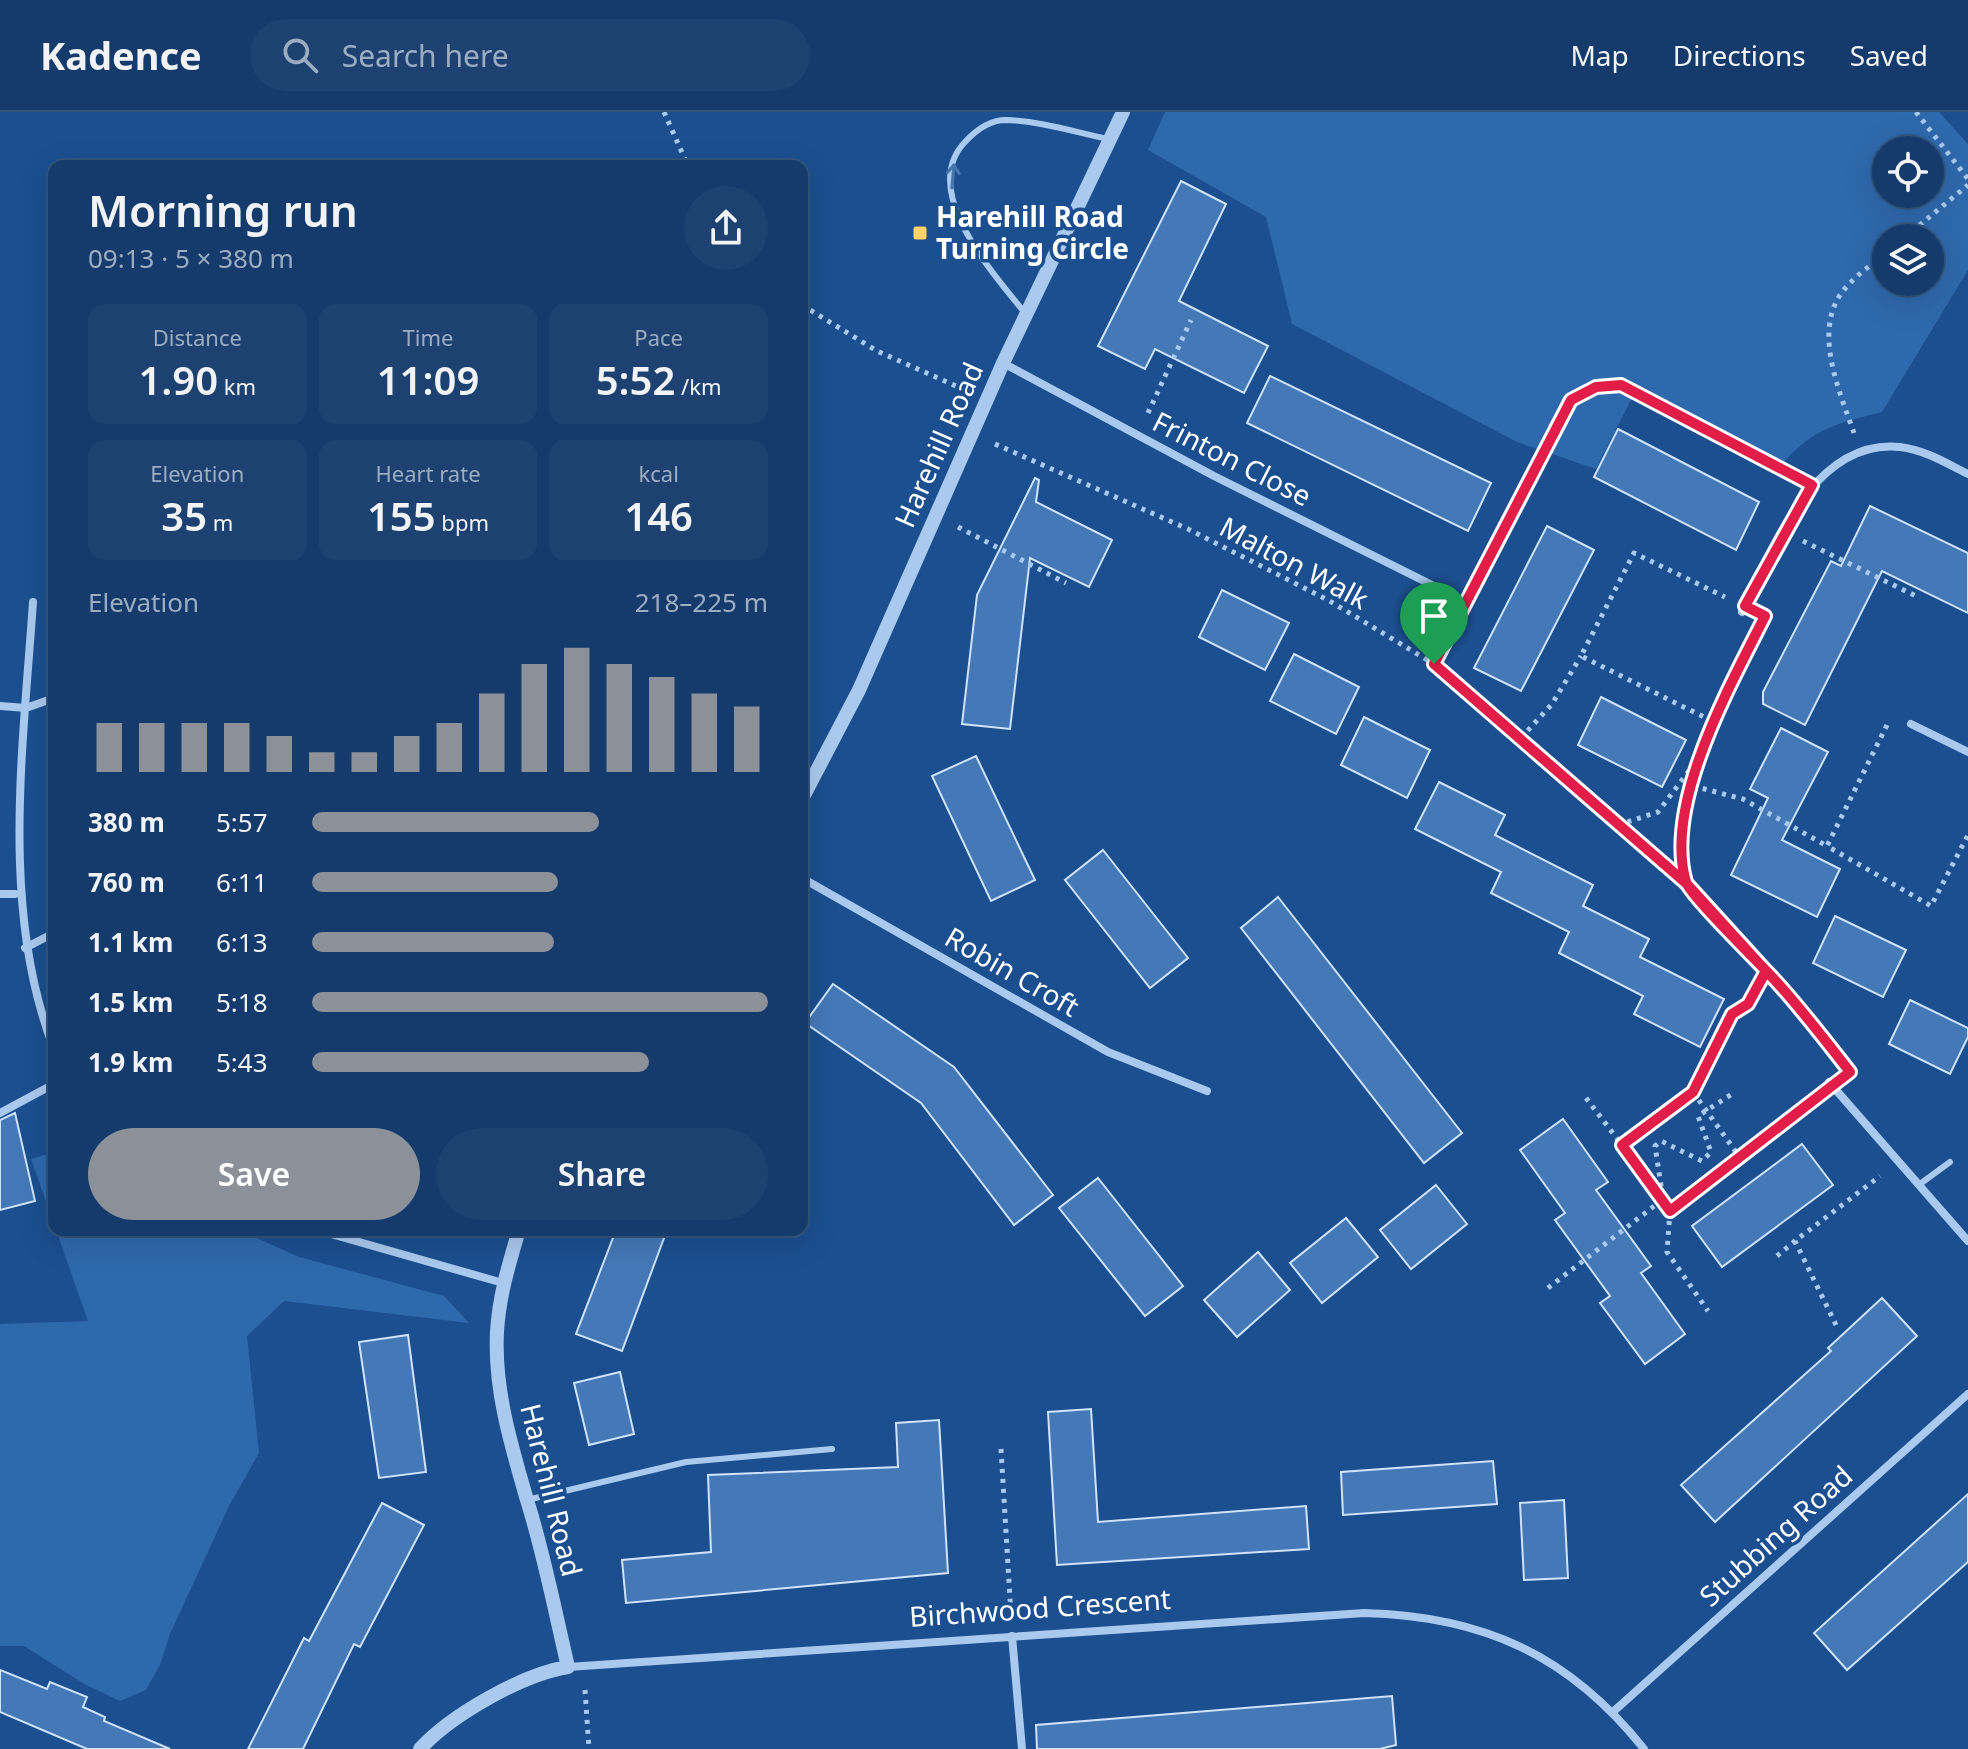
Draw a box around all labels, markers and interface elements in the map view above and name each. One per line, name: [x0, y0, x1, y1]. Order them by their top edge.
search box: [250, 19, 810, 91]
text: Kadence: [40, 29, 202, 81]
icon: search: [278, 33, 322, 77]
text: Search here: [342, 35, 509, 76]
text: Map: [1570, 36, 1629, 74]
text: Directions: [1673, 36, 1806, 74]
text: Saved: [1850, 36, 1928, 74]
map controls: [1872, 136, 1944, 296]
button: locate: [1872, 136, 1944, 208]
one-way arrow: [945, 163, 960, 190]
text: Morning run: [88, 180, 358, 240]
button: share: [684, 186, 768, 270]
place label: Harehill Road Turning Circle: [936, 197, 1129, 267]
marker: Harehill Road Turning Circle: [911, 224, 929, 242]
button: layers: [1872, 224, 1944, 296]
text: 09:13 · 5 × 380 m: [88, 240, 294, 276]
text: Distance: [153, 322, 242, 352]
text: Time: [403, 322, 453, 352]
text: Pace: [634, 322, 683, 352]
text: 1.90: [138, 352, 218, 407]
text: 11:09: [377, 352, 479, 407]
text: 5:52: [596, 352, 675, 407]
street label: Harehill Road: [885, 356, 991, 533]
text: km: [218, 371, 256, 401]
text: /km: [675, 371, 722, 401]
street label: Frinton Close: [1147, 402, 1318, 514]
text: Elevation: [150, 458, 244, 488]
text: Heart rate: [375, 458, 481, 488]
text: kcal: [639, 458, 679, 488]
text: 35: [161, 488, 207, 543]
text: 155: [367, 488, 436, 543]
text: 146: [624, 488, 693, 543]
text: m: [207, 507, 233, 537]
text: bpm: [436, 507, 489, 537]
street label: Malton Walk: [1213, 507, 1376, 617]
pin: [1400, 582, 1468, 664]
text: Elevation: [88, 584, 199, 620]
text: 218–225 m: [635, 584, 768, 620]
icon: arrive: [1412, 594, 1456, 638]
text: 380 m: [88, 804, 165, 840]
text: 5:57: [216, 804, 268, 840]
text: 760 m: [88, 864, 165, 900]
text: 6:11: [216, 864, 268, 900]
street label: Robin Croft: [939, 917, 1086, 1025]
text: 1.1 km: [88, 924, 173, 960]
text: 6:13: [216, 924, 268, 960]
text: 1.5 km: [88, 984, 173, 1020]
text: 5:18: [216, 984, 268, 1020]
text: 1.9 km: [88, 1044, 173, 1080]
text: 5:43: [216, 1044, 268, 1080]
button: Save: [88, 1128, 420, 1220]
button: Share: [436, 1128, 768, 1220]
street label: Harehill Road: [512, 1399, 592, 1580]
street label: Stubbing Road: [1691, 1456, 1860, 1614]
street label: Birchwood Crescent: [908, 1579, 1172, 1635]

